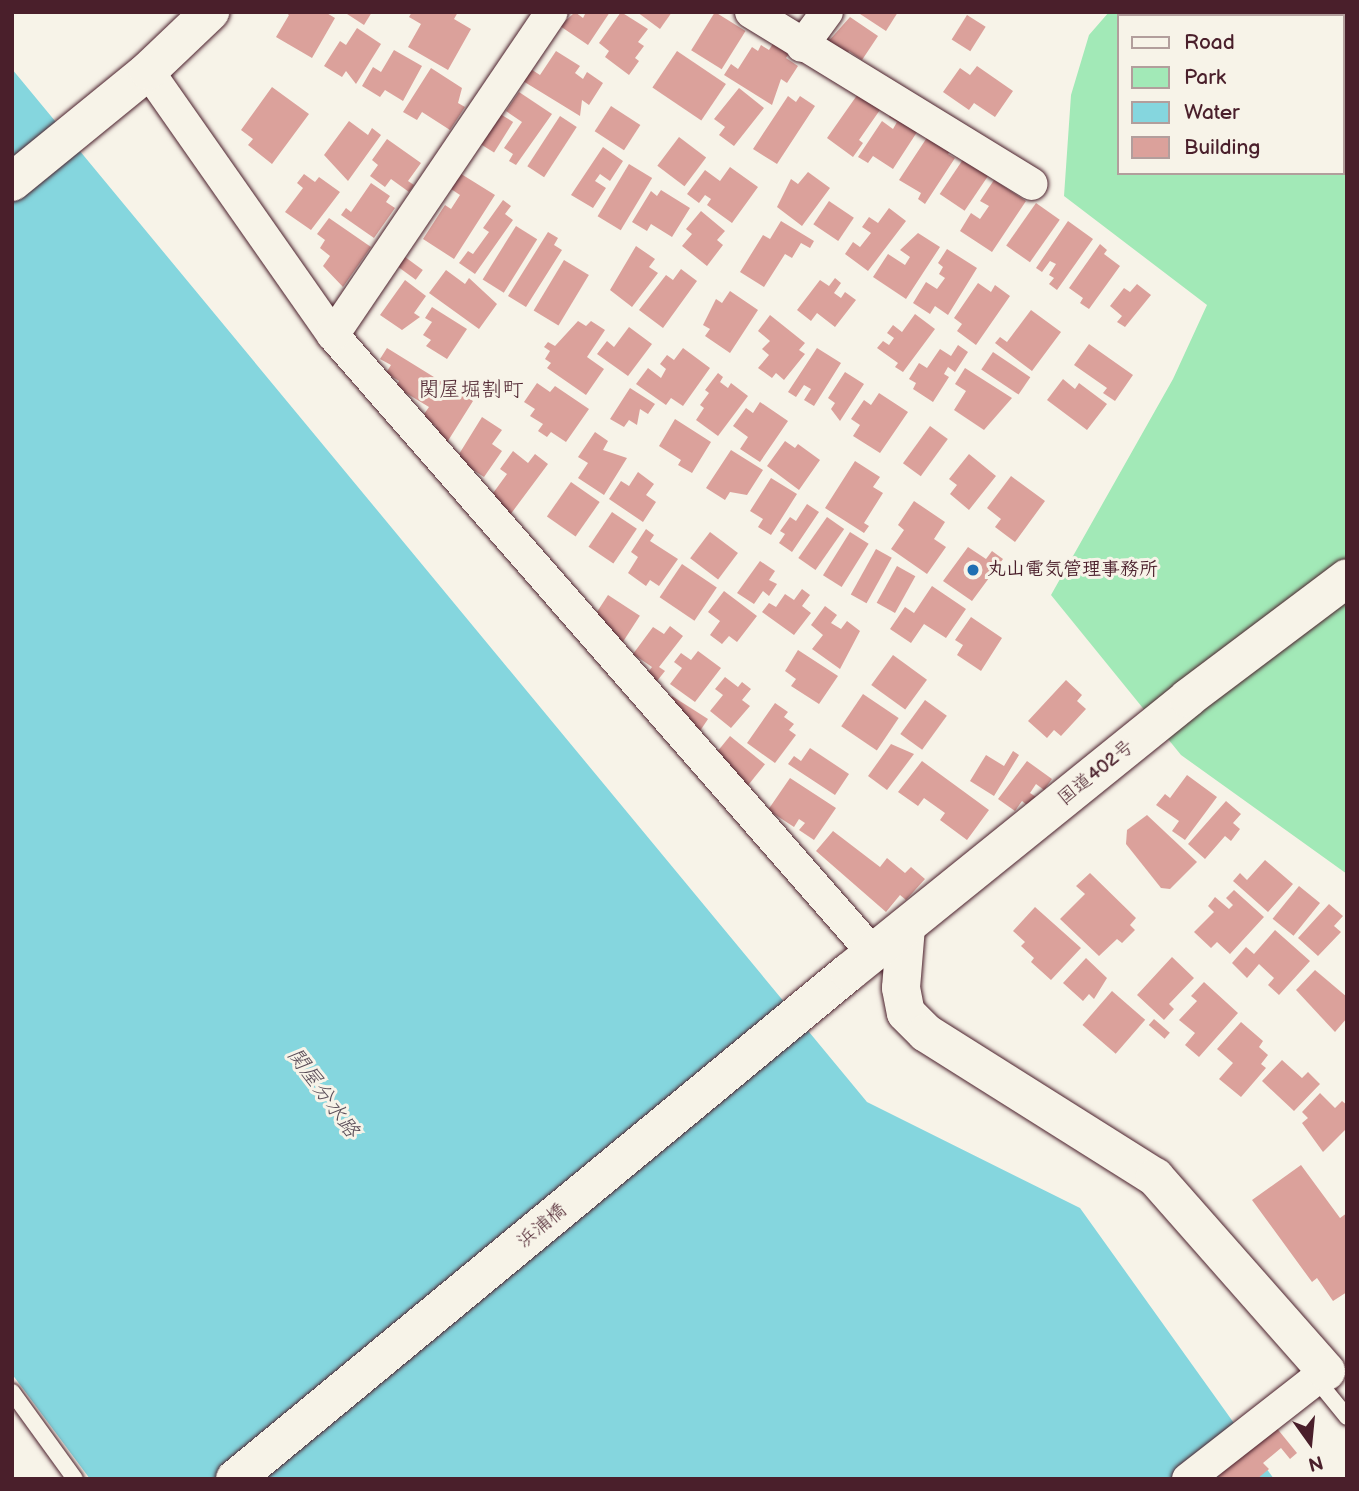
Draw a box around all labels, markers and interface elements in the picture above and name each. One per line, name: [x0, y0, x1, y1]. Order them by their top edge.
legend: [1118, 14, 1345, 175]
text: Road: [1184, 30, 1235, 55]
text: Park: [1184, 65, 1226, 90]
text: Water: [1184, 100, 1240, 125]
text: Building: [1184, 135, 1260, 160]
district label: 関屋堀割町: [419, 377, 523, 403]
place label: 丸山電気管理事務所: [987, 559, 1158, 581]
marker: 丸山電気管理事務所: [965, 562, 981, 578]
street label: 国道402号: [1053, 736, 1139, 810]
water label: 関屋分水路: [282, 1043, 364, 1143]
street label: 浜浦橋: [513, 1199, 571, 1253]
north arrow: [1275, 1407, 1345, 1477]
text: N: [1306, 1450, 1325, 1476]

